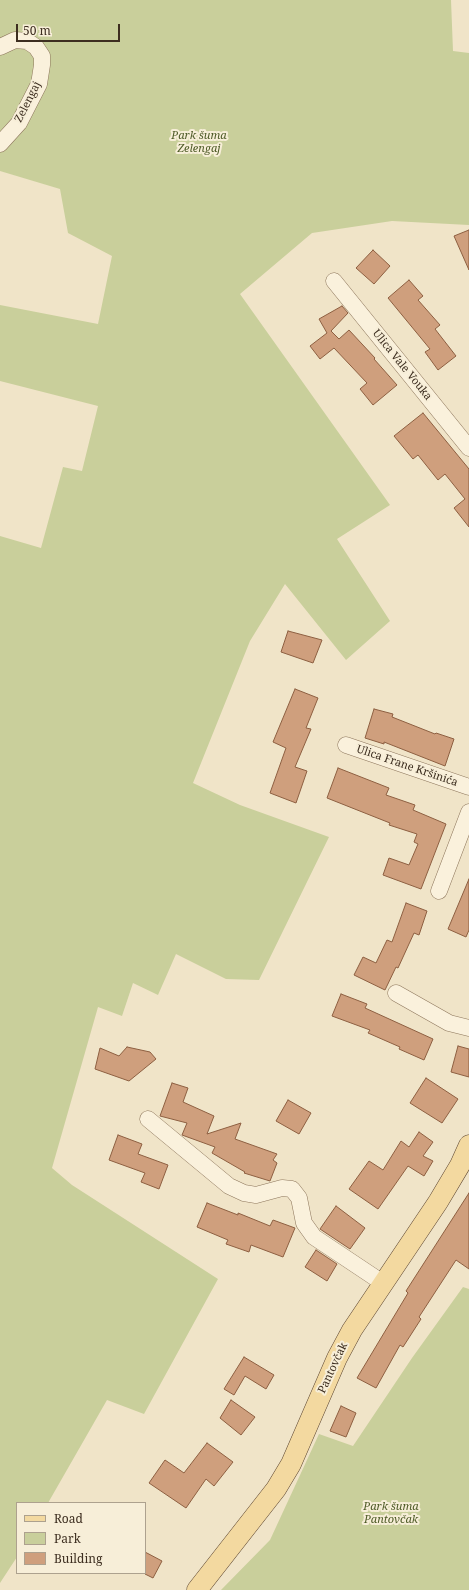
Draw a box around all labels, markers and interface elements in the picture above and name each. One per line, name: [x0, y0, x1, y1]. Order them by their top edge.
scale bar: [18, 16, 122, 42]
text: 50 m: [23, 22, 51, 39]
street label: Zelengaj: [12, 79, 44, 125]
park label: Park šuma Zelengaj: [171, 129, 227, 155]
street label: Ulica Vale Vouka: [369, 327, 435, 403]
street label: Ulica Frane Kršinića: [355, 742, 459, 790]
street label: Pantovčak: [315, 1340, 351, 1396]
park label: Park šuma Pantovčak: [363, 1500, 419, 1526]
legend: [16, 1502, 146, 1574]
text: Road: [54, 1510, 83, 1527]
text: Park: [54, 1530, 81, 1547]
text: Building: [54, 1550, 102, 1567]

